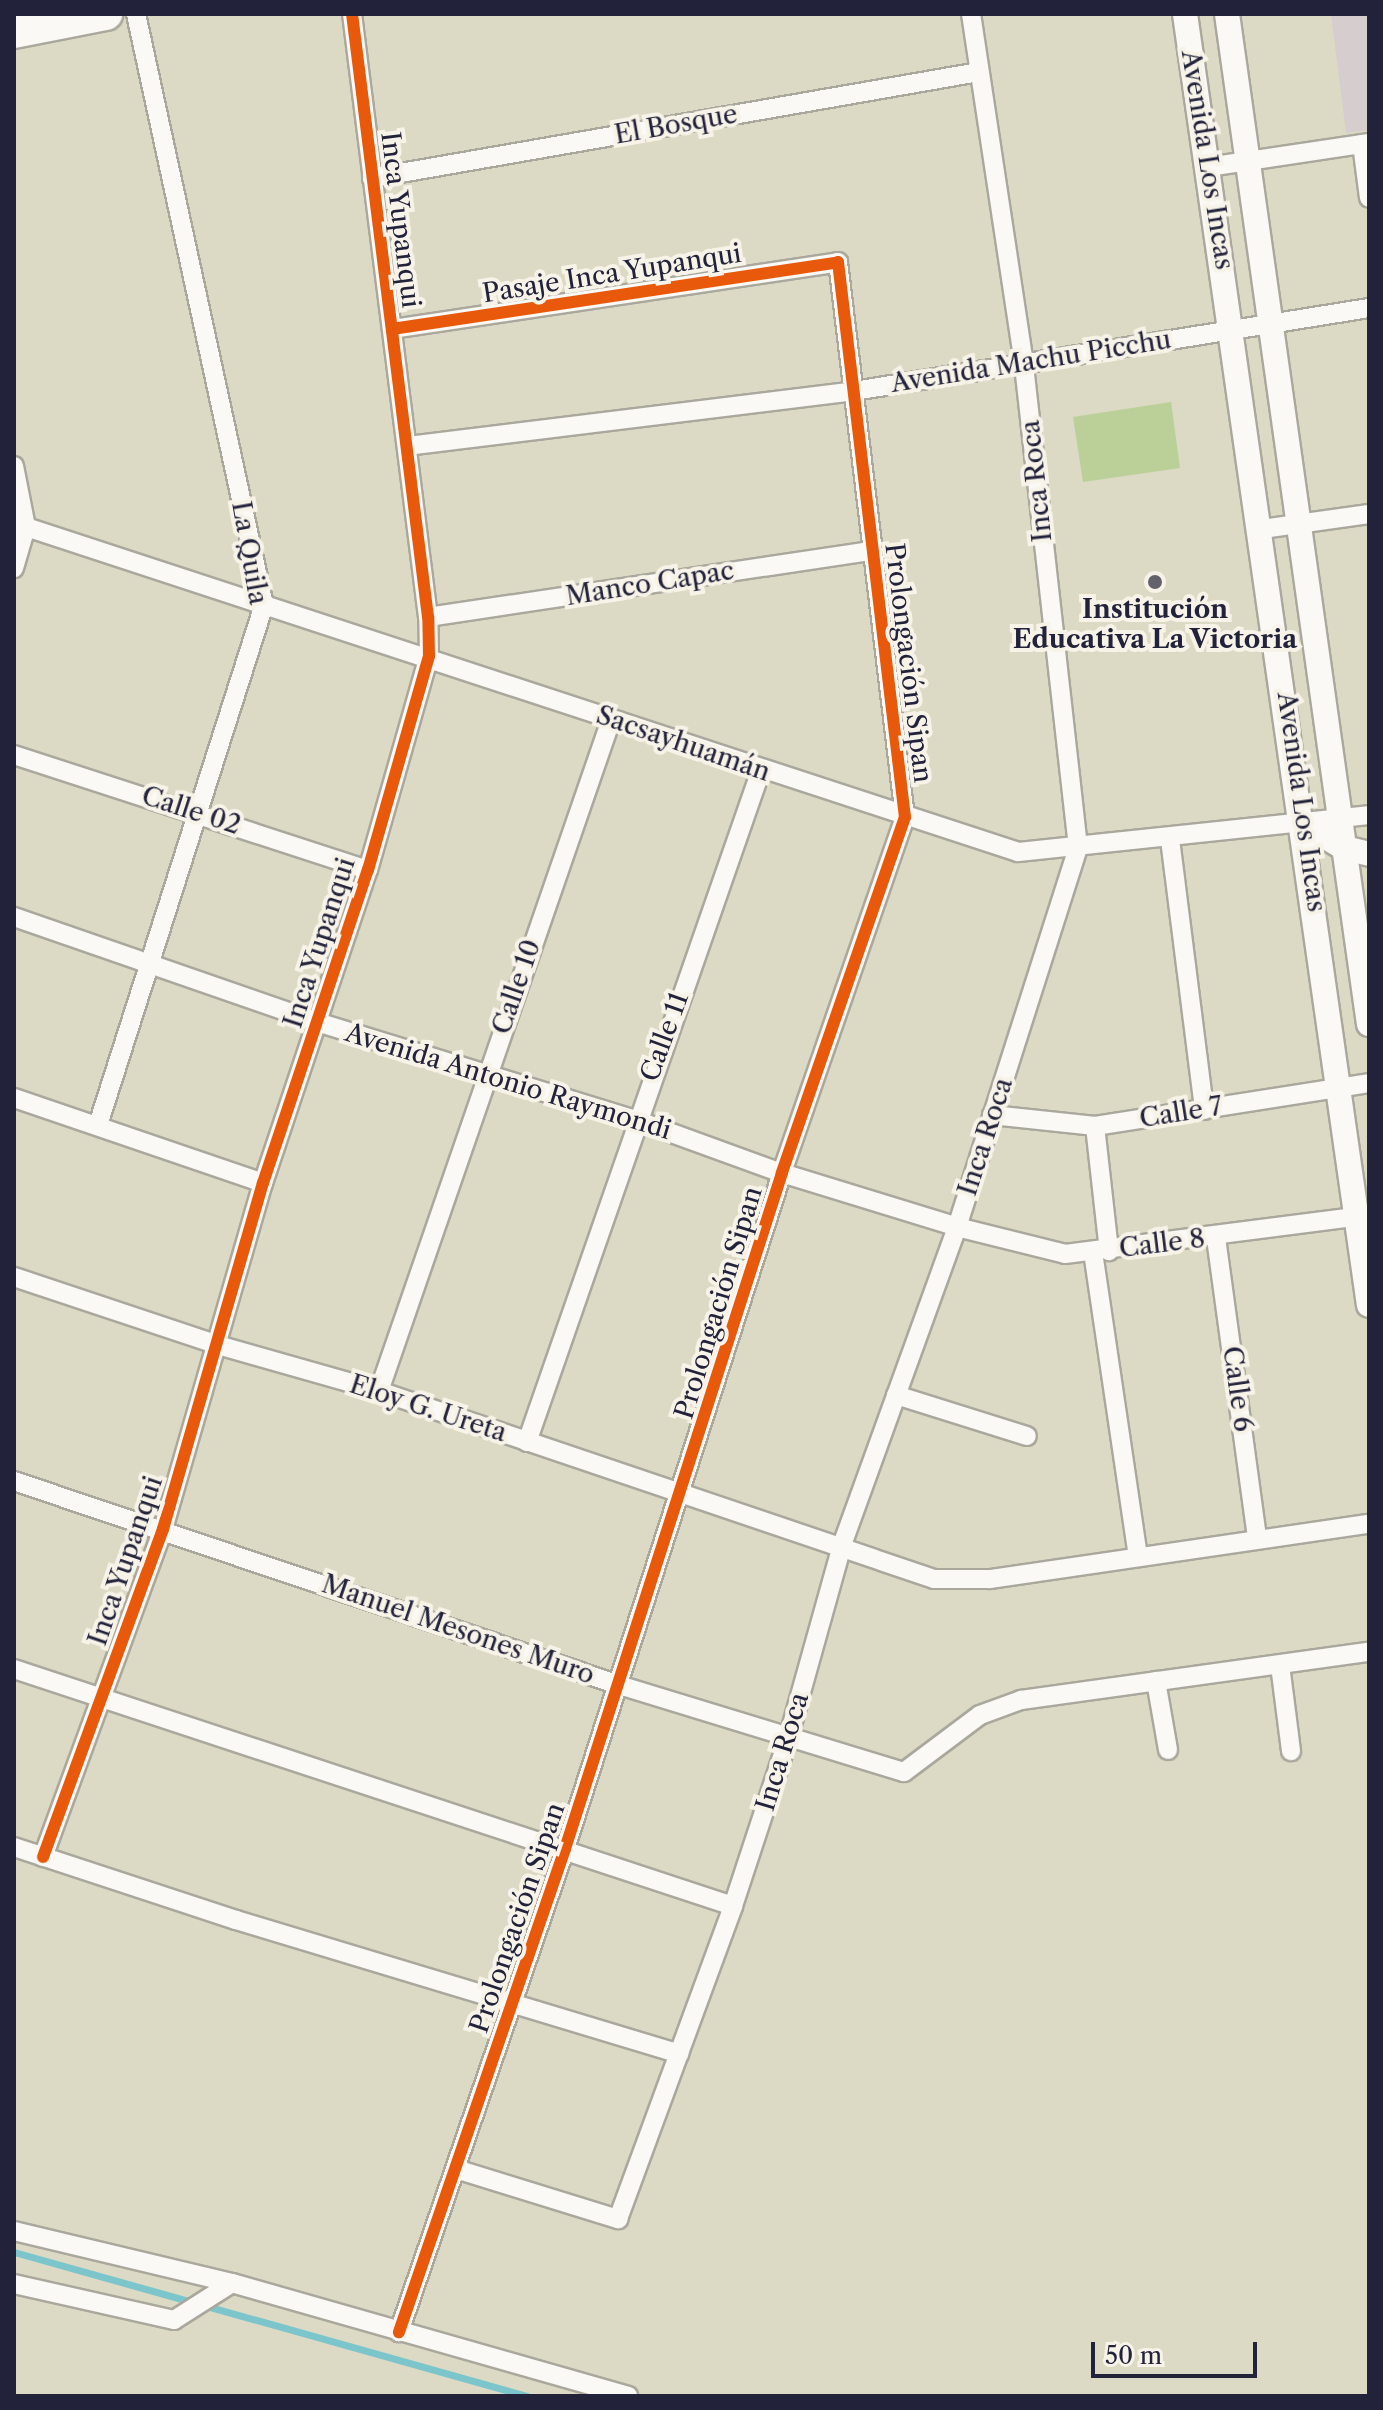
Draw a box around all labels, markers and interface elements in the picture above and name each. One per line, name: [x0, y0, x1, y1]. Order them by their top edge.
street label: Avenida Los Incas: [1174, 48, 1240, 272]
street label: El Bosque: [612, 99, 740, 151]
street label: Inca Yupanqui: [374, 130, 426, 310]
street label: Pasaje Inca Yupanqui: [480, 238, 744, 310]
street label: Avenida Machu Picchu: [889, 324, 1173, 400]
street label: Inca Roca: [1015, 418, 1059, 544]
street label: La Quila: [225, 499, 273, 607]
street label: Prolongación Sipan: [878, 541, 938, 785]
street label: Manco Capac: [564, 555, 736, 613]
marker: Institución Educativa La Victoria: [1146, 573, 1164, 591]
place label: Institución Educativa La Victoria: [1012, 594, 1298, 656]
street label: Avenida Los Incas: [1270, 690, 1332, 914]
street label: Sacsayhuamán: [592, 700, 774, 788]
street label: Calle 02: [138, 780, 244, 842]
street label: Inca Yupanqui: [278, 853, 362, 1033]
street label: Calle 10: [486, 936, 548, 1038]
street label: Calle 11: [635, 988, 695, 1086]
street label: Avenida Antonio Raymondi: [341, 1017, 675, 1147]
street label: Inca Roca: [952, 1074, 1020, 1200]
street label: Calle 7: [1137, 1091, 1225, 1135]
street label: Prolongación Sipan: [669, 1183, 769, 1423]
street label: Calle 8: [1117, 1223, 1207, 1265]
street label: Calle 6: [1216, 1344, 1258, 1434]
street label: Eloy G. Ureta: [345, 1369, 511, 1449]
street label: Inca Yupanqui: [82, 1472, 170, 1650]
street label: Manuel Mesones Muro: [318, 1569, 598, 1691]
street label: Inca Roca: [750, 1689, 816, 1815]
street label: Prolongación Sipan: [464, 1799, 572, 2037]
scale bar: [1095, 2326, 1261, 2376]
text: 50 m: [1105, 2341, 1162, 2370]

